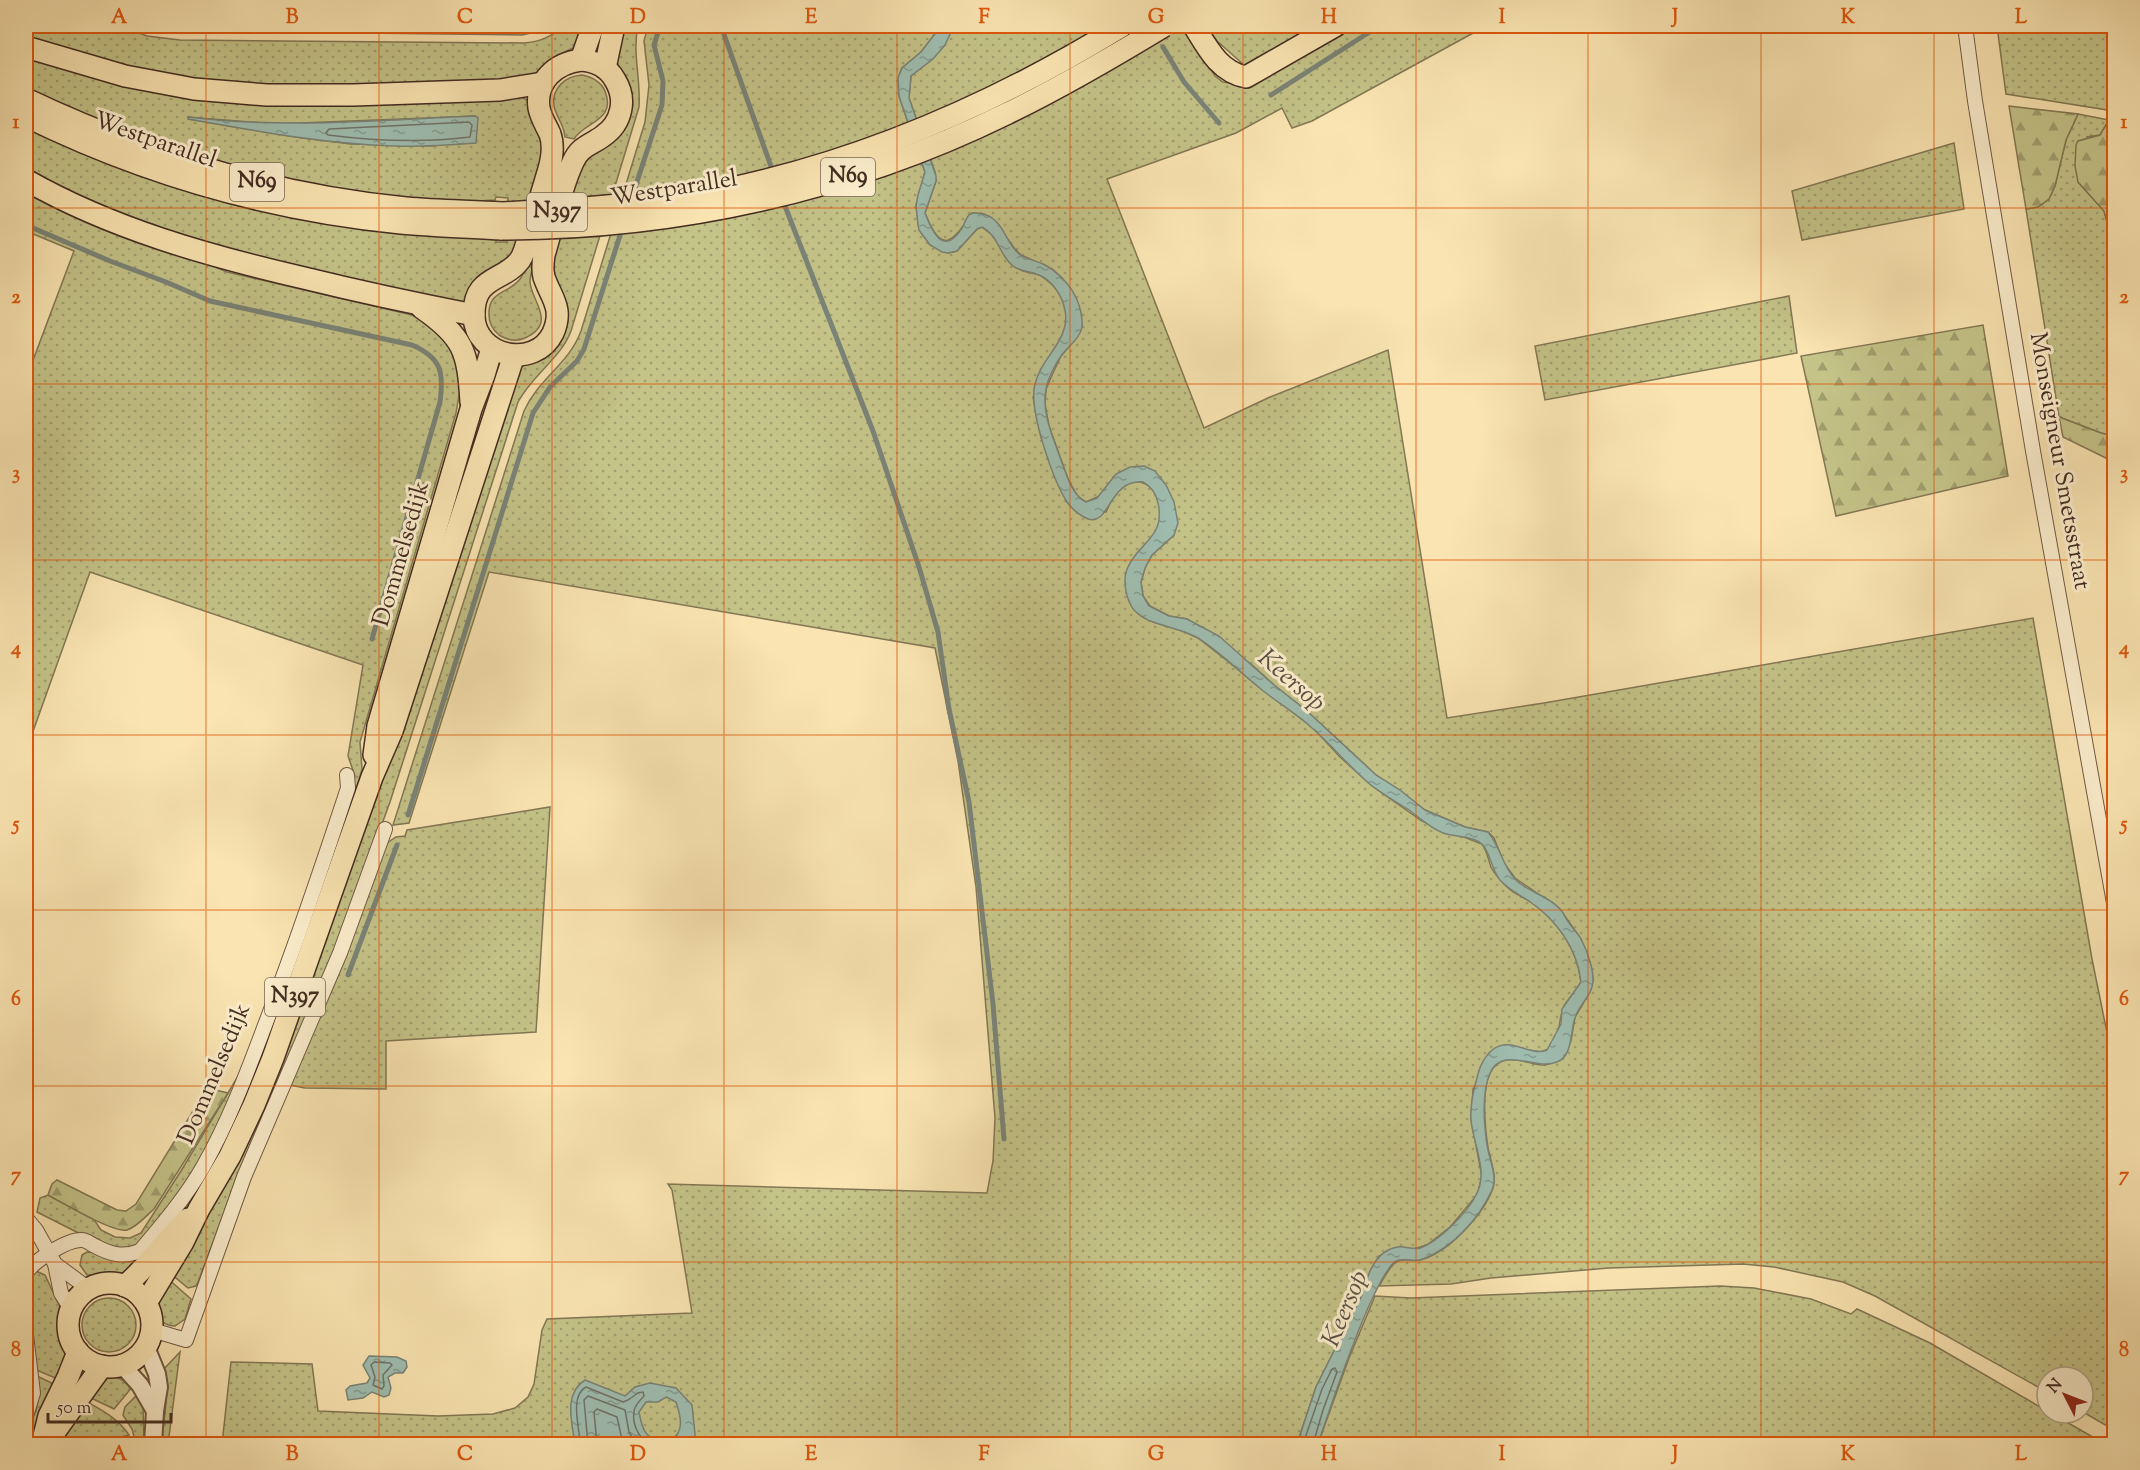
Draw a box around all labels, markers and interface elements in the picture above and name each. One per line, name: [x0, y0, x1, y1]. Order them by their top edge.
text: A: [111, 4, 128, 33]
text: B: [286, 4, 299, 33]
text: C: [457, 4, 473, 33]
text: D: [630, 4, 646, 33]
text: E: [805, 4, 818, 33]
text: F: [978, 4, 990, 33]
text: G: [1148, 4, 1165, 33]
text: H: [1321, 4, 1337, 33]
text: I: [1499, 4, 1506, 33]
text: J: [1670, 4, 1678, 33]
text: K: [1841, 4, 1856, 33]
text: L: [2015, 4, 2028, 33]
street label: Westparallel: [89, 104, 221, 178]
text: 1: [13, 109, 20, 138]
text: 1: [2121, 109, 2128, 138]
road number: N69: [821, 158, 875, 196]
street label: Westparallel: [608, 162, 740, 216]
road number: N69: [230, 163, 284, 201]
road number: N397: [527, 193, 587, 231]
text: 2: [11, 284, 21, 313]
text: 2: [2119, 284, 2129, 313]
street label: Monseigneur Smetsstraat: [2020, 330, 2098, 592]
text: 3: [12, 460, 20, 489]
text: 3: [2120, 460, 2128, 489]
street label: Dommelsedijk: [365, 477, 439, 631]
text: 4: [10, 635, 21, 664]
text: 4: [2118, 635, 2129, 664]
water label: Keersop: [1249, 641, 1333, 721]
text: 5: [11, 811, 20, 840]
text: 5: [2119, 811, 2128, 840]
road number: N397: [265, 978, 325, 1016]
text: 6: [11, 986, 21, 1015]
text: 6: [2119, 986, 2129, 1015]
street label: Dommelsedijk: [170, 998, 260, 1150]
text: 7: [11, 1162, 22, 1191]
text: 7: [2119, 1162, 2130, 1191]
water label: Keersop: [1313, 1265, 1379, 1353]
text: 8: [11, 1337, 21, 1366]
text: 8: [2119, 1337, 2129, 1366]
north arrow: [2035, 1365, 2095, 1425]
text: N: [2043, 1374, 2069, 1399]
scale bar: [48, 1386, 171, 1424]
text: 50 m: [56, 1396, 92, 1422]
text: A: [111, 1441, 128, 1470]
text: B: [286, 1441, 299, 1470]
text: C: [457, 1441, 473, 1470]
text: D: [630, 1441, 646, 1470]
text: E: [805, 1441, 818, 1470]
text: F: [978, 1441, 990, 1470]
text: G: [1148, 1441, 1165, 1470]
text: H: [1321, 1441, 1337, 1470]
text: I: [1499, 1441, 1506, 1470]
text: J: [1670, 1441, 1678, 1470]
text: K: [1841, 1441, 1856, 1470]
text: L: [2015, 1441, 2028, 1470]

